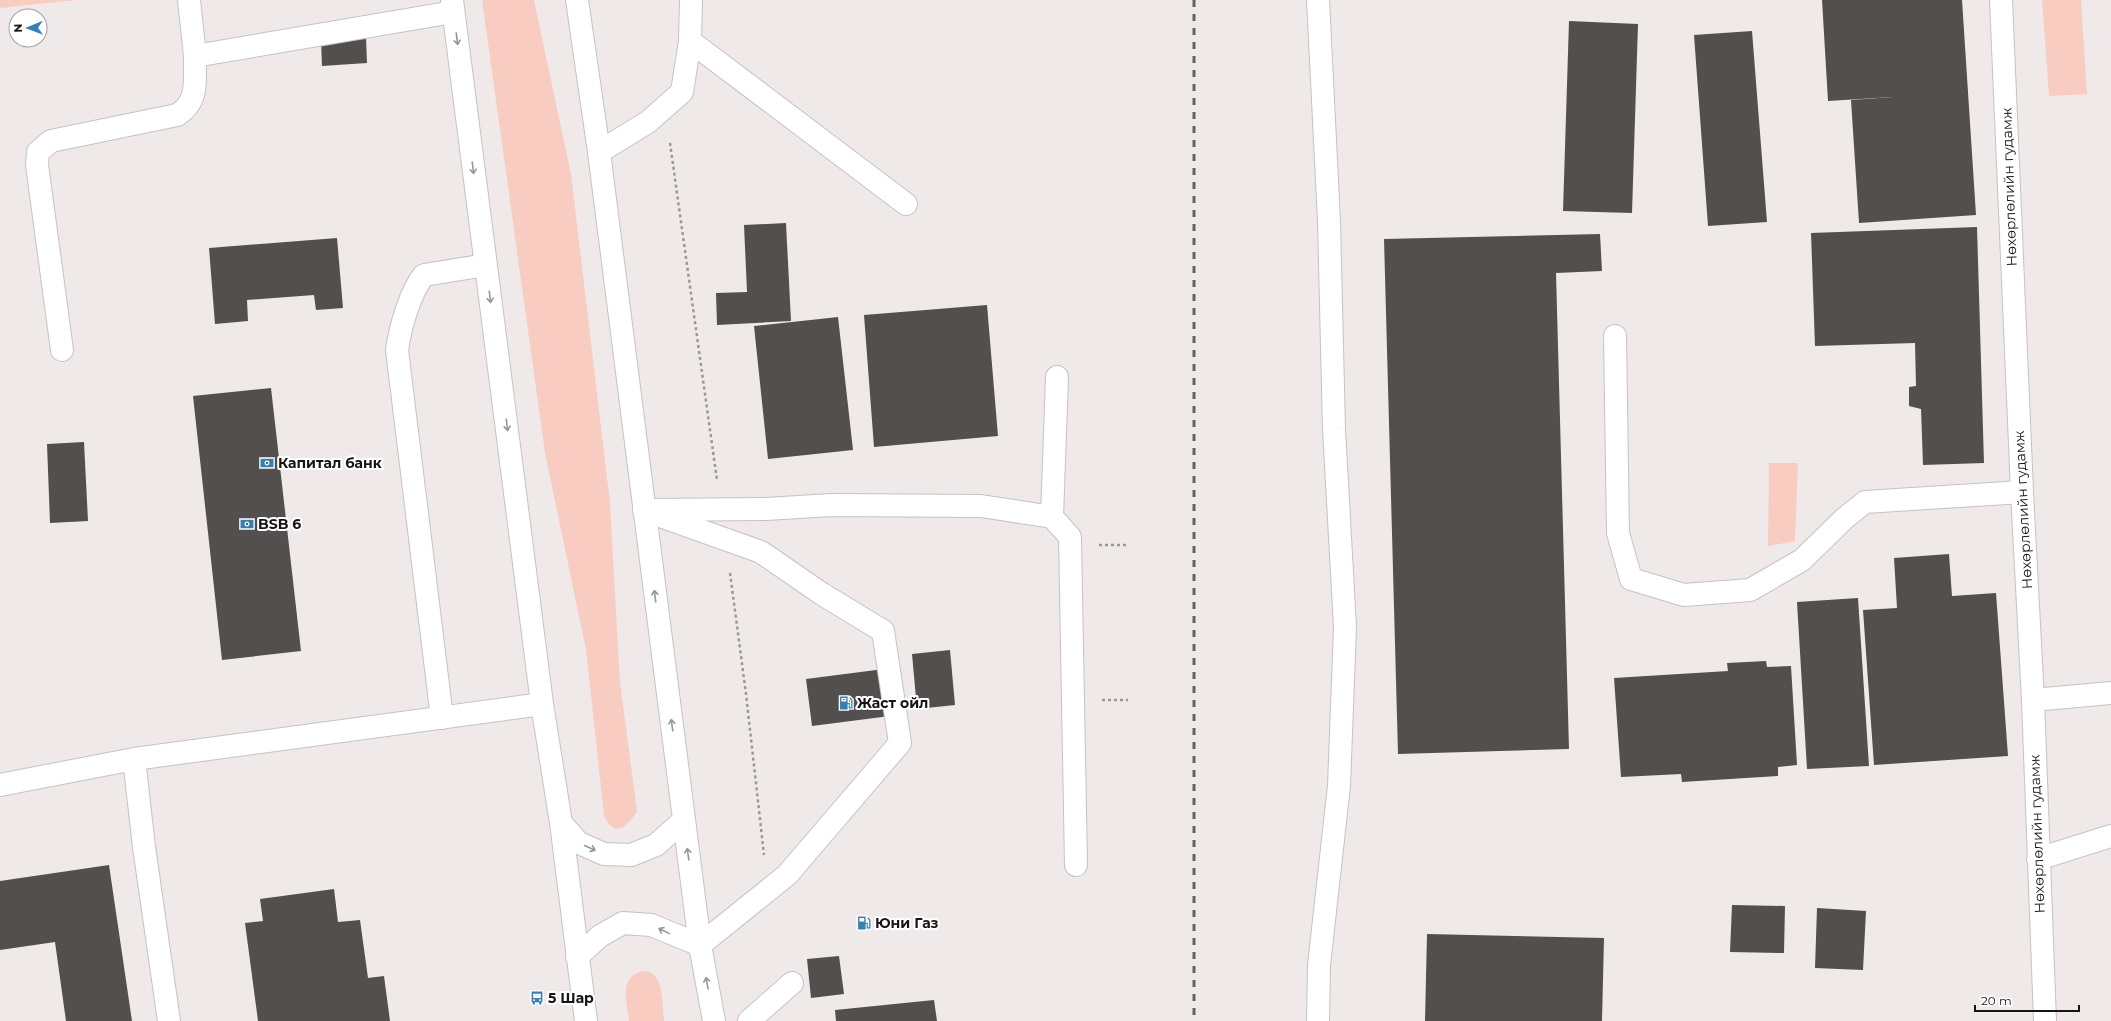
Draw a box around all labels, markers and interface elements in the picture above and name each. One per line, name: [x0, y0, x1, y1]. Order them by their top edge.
north arrow: [8, 8, 48, 48]
text: N: [11, 24, 25, 33]
one-way arrow: [453, 32, 461, 45]
street label: Нөхөрлөлийн гудамж: [1997, 107, 2021, 267]
one-way arrow: [469, 161, 477, 174]
one-way arrow: [486, 290, 494, 303]
one-way arrow: [503, 419, 510, 432]
street label: Нөхөрлөлийн гудамж: [2010, 430, 2036, 590]
place label: Капитал банк: [278, 454, 382, 472]
bank icon: Капитал банк: [259, 455, 275, 471]
place label: BSB 6: [258, 515, 301, 533]
bank icon: BSB 6: [239, 516, 255, 532]
one-way arrow: [651, 590, 659, 603]
place label: Жаст ойл: [857, 694, 928, 712]
fuel station icon: Жаст ойл: [838, 695, 854, 711]
one-way arrow: [668, 719, 676, 732]
street label: Нөхөрлөлийн гудамж: [2025, 754, 2049, 914]
one-way arrow: [584, 845, 596, 852]
one-way arrow: [684, 848, 692, 861]
place label: Юни Газ: [875, 914, 939, 932]
fuel station icon: Юни Газ: [856, 915, 872, 931]
one-way arrow: [659, 927, 671, 934]
one-way arrow: [703, 976, 711, 989]
scale bar: [1975, 987, 2079, 1013]
place label: 5 Шар: [548, 989, 594, 1007]
bus stop icon: 5 Шар: [529, 990, 545, 1006]
text: 20 m: [1981, 993, 2012, 1008]

